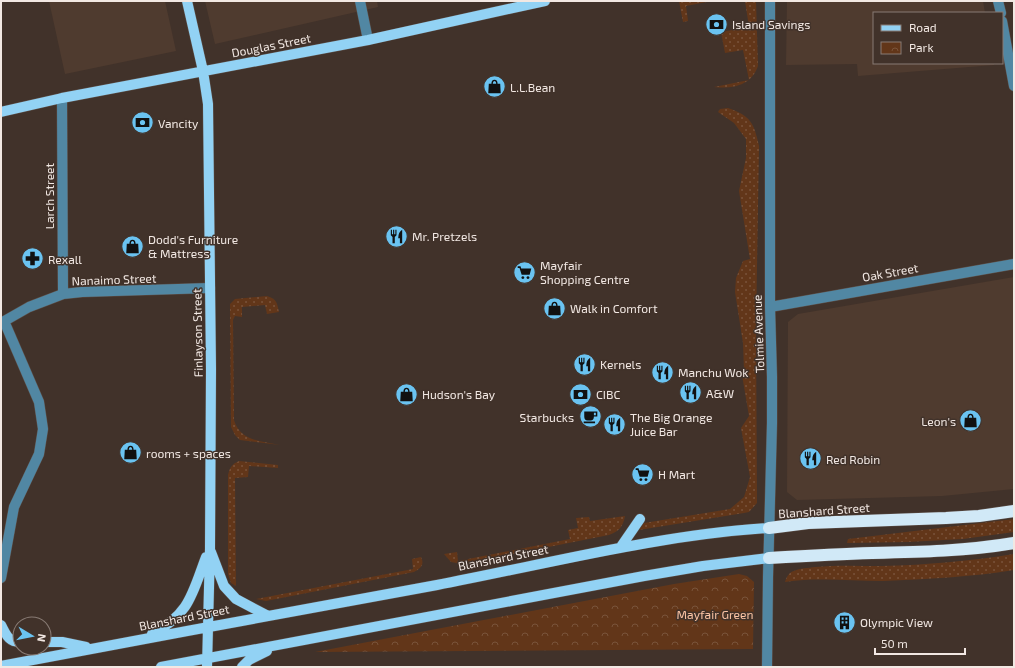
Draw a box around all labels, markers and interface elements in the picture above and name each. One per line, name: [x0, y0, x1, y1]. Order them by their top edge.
bank icon: Island Savings: [703, 11, 729, 37]
legend: [873, 12, 1003, 64]
place label: Island Savings: [732, 17, 810, 31]
text: Road: [909, 20, 937, 34]
street label: Douglas Street: [230, 30, 312, 60]
text: Park: [909, 40, 934, 54]
shop icon: L.L.Bean: [482, 74, 508, 100]
place label: L.L.Bean: [510, 80, 555, 94]
bank icon: Vancity: [130, 110, 156, 136]
place label: Vancity: [158, 116, 199, 130]
street label: Larch Street: [42, 162, 56, 229]
restaurant icon: Mr. Pretzels: [384, 223, 410, 249]
place label: Mr. Pretzels: [412, 229, 477, 243]
place label: Dodd's Furniture & Mattress: [148, 232, 238, 260]
shop icon: Dodd's Furniture & Mattress: [120, 233, 146, 259]
pharmacy icon: Rexall: [19, 246, 45, 272]
place label: Rexall: [48, 252, 82, 266]
place label: Mayfair Shopping Centre: [540, 258, 630, 286]
supermarket icon: Mayfair Shopping Centre: [512, 259, 538, 285]
street label: Oak Street: [861, 260, 920, 284]
street label: Nanaimo Street: [71, 271, 157, 287]
street label: Finlayson Street: [189, 288, 205, 378]
shop icon: Walk in Comfort: [542, 295, 568, 321]
street label: Tolmie Avenue: [750, 295, 766, 373]
place label: Walk in Comfort: [570, 301, 658, 315]
restaurant icon: Kernels: [572, 351, 598, 377]
place label: Kernels: [600, 357, 641, 371]
restaurant icon: Manchu Wok: [650, 359, 676, 385]
place label: Manchu Wok: [678, 365, 748, 379]
restaurant icon: A&W: [677, 380, 703, 406]
shop icon: Hudson's Bay: [393, 381, 419, 407]
bank icon: CIBC: [568, 381, 594, 407]
place label: A&W: [706, 386, 734, 400]
place label: Hudson's Bay: [422, 387, 496, 401]
place label: CIBC: [596, 387, 620, 401]
cafe icon: Starbucks: [577, 404, 603, 430]
shop icon: Leon's: [958, 408, 984, 434]
place label: Starbucks: [520, 410, 574, 424]
place label: The Big Orange Juice Bar: [630, 410, 712, 438]
restaurant icon: The Big Orange Juice Bar: [602, 411, 628, 437]
place label: Leon's: [921, 414, 956, 428]
shop icon: rooms + spaces: [117, 440, 143, 466]
place label: rooms + spaces: [146, 446, 231, 460]
restaurant icon: Red Robin: [797, 446, 823, 472]
place label: Red Robin: [826, 452, 880, 466]
supermarket icon: H Mart: [629, 461, 655, 487]
place label: H Mart: [658, 467, 696, 481]
street label: Blanshard Street: [778, 500, 871, 520]
street label: Blanshard Street: [457, 541, 550, 573]
street label: Blanshard Street: [138, 601, 231, 633]
park label: Mayfair Green: [677, 607, 753, 621]
building icon: Olympic View: [832, 609, 858, 635]
place label: Olympic View: [860, 615, 933, 629]
north arrow: [12, 616, 52, 656]
scale bar: [875, 630, 965, 656]
text: N: [35, 633, 49, 643]
text: 50 m: [881, 636, 908, 650]

